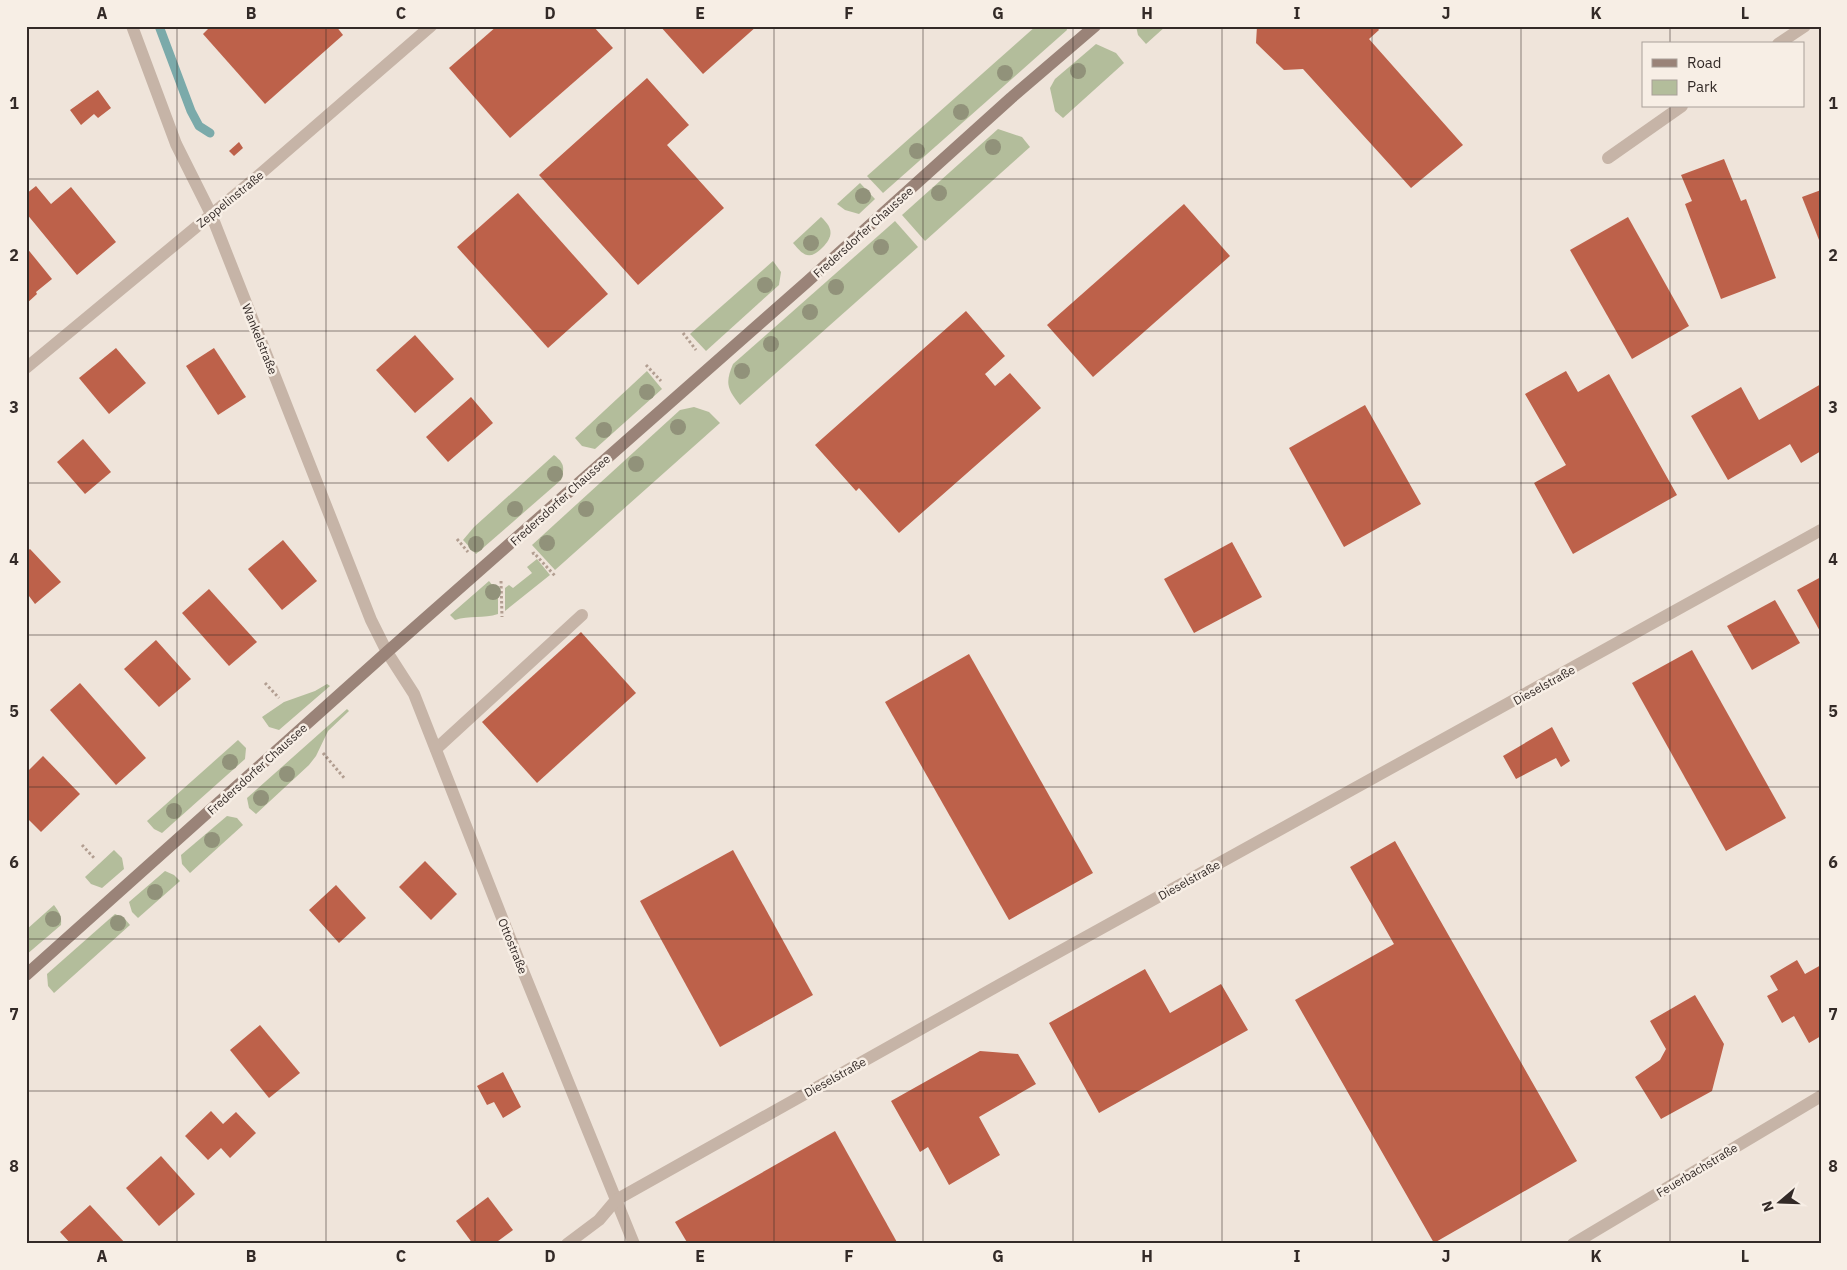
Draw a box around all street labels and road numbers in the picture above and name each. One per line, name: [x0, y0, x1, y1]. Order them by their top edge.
street label: Zeppelinstraße: [193, 167, 267, 231]
street label: Fredersdorfer Chaussee: [810, 183, 916, 281]
street label: Wankelstraße: [239, 302, 281, 377]
street label: Fredersdorfer Chaussee: [507, 451, 613, 549]
street label: Dieselstraße: [1510, 662, 1578, 708]
street label: Fredersdorfer Chaussee: [204, 720, 310, 818]
street label: Dieselstraße: [1155, 857, 1223, 903]
street label: Ottostraße: [495, 916, 531, 976]
street label: Dieselstraße: [801, 1054, 869, 1100]
street label: Feuerbachstraße: [1654, 1140, 1741, 1200]

